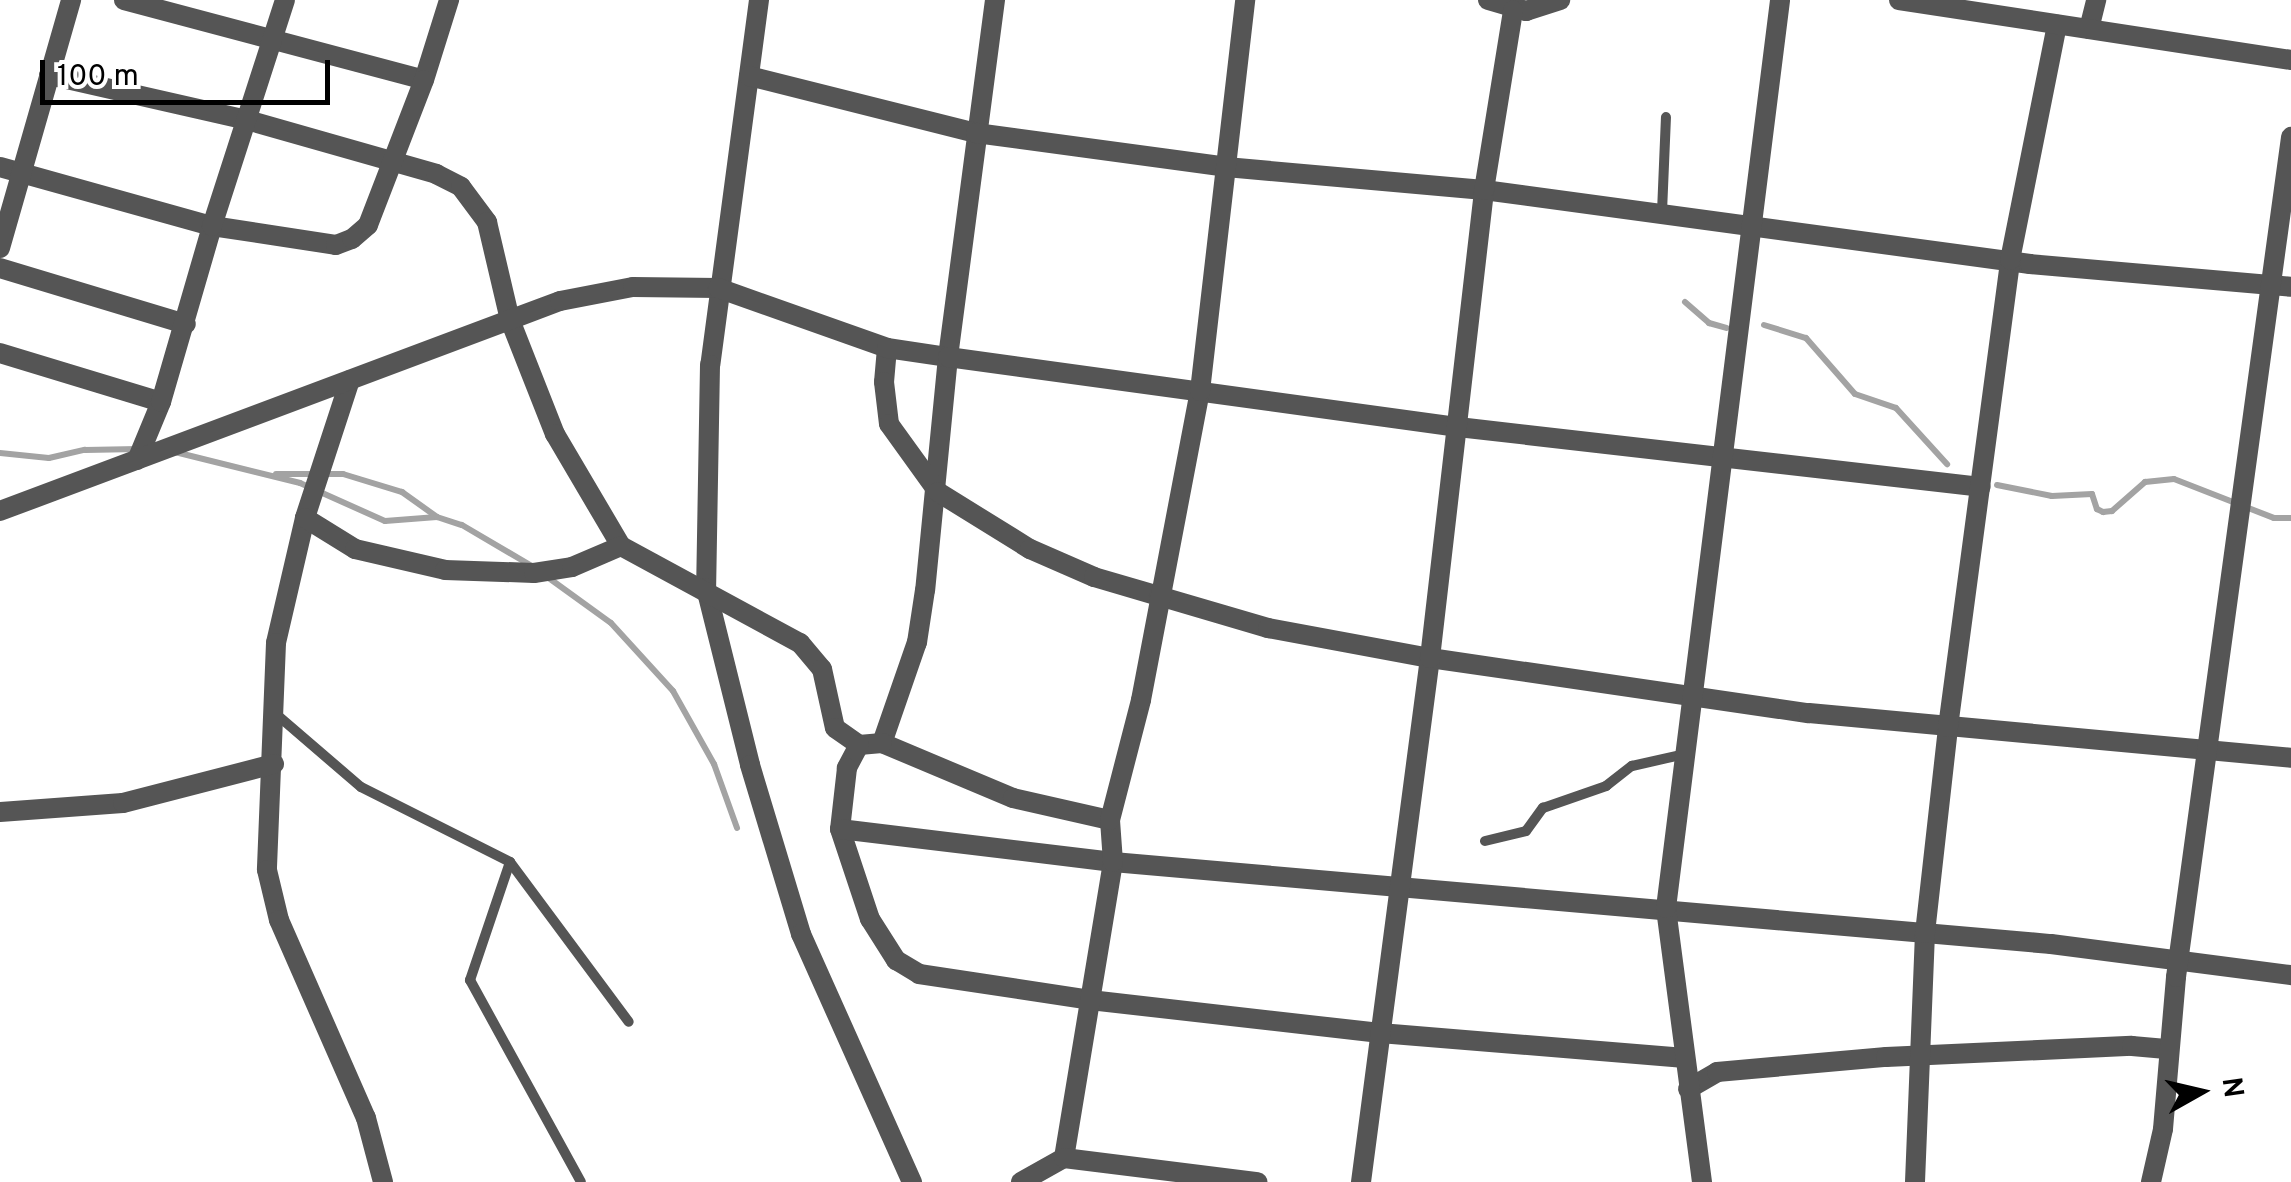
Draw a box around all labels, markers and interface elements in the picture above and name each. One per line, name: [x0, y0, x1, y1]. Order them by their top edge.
scale bar: [45, 40, 335, 102]
text: 100 m: [57, 59, 139, 96]
north arrow: [2151, 1042, 2251, 1142]
text: N: [2211, 1075, 2250, 1100]

